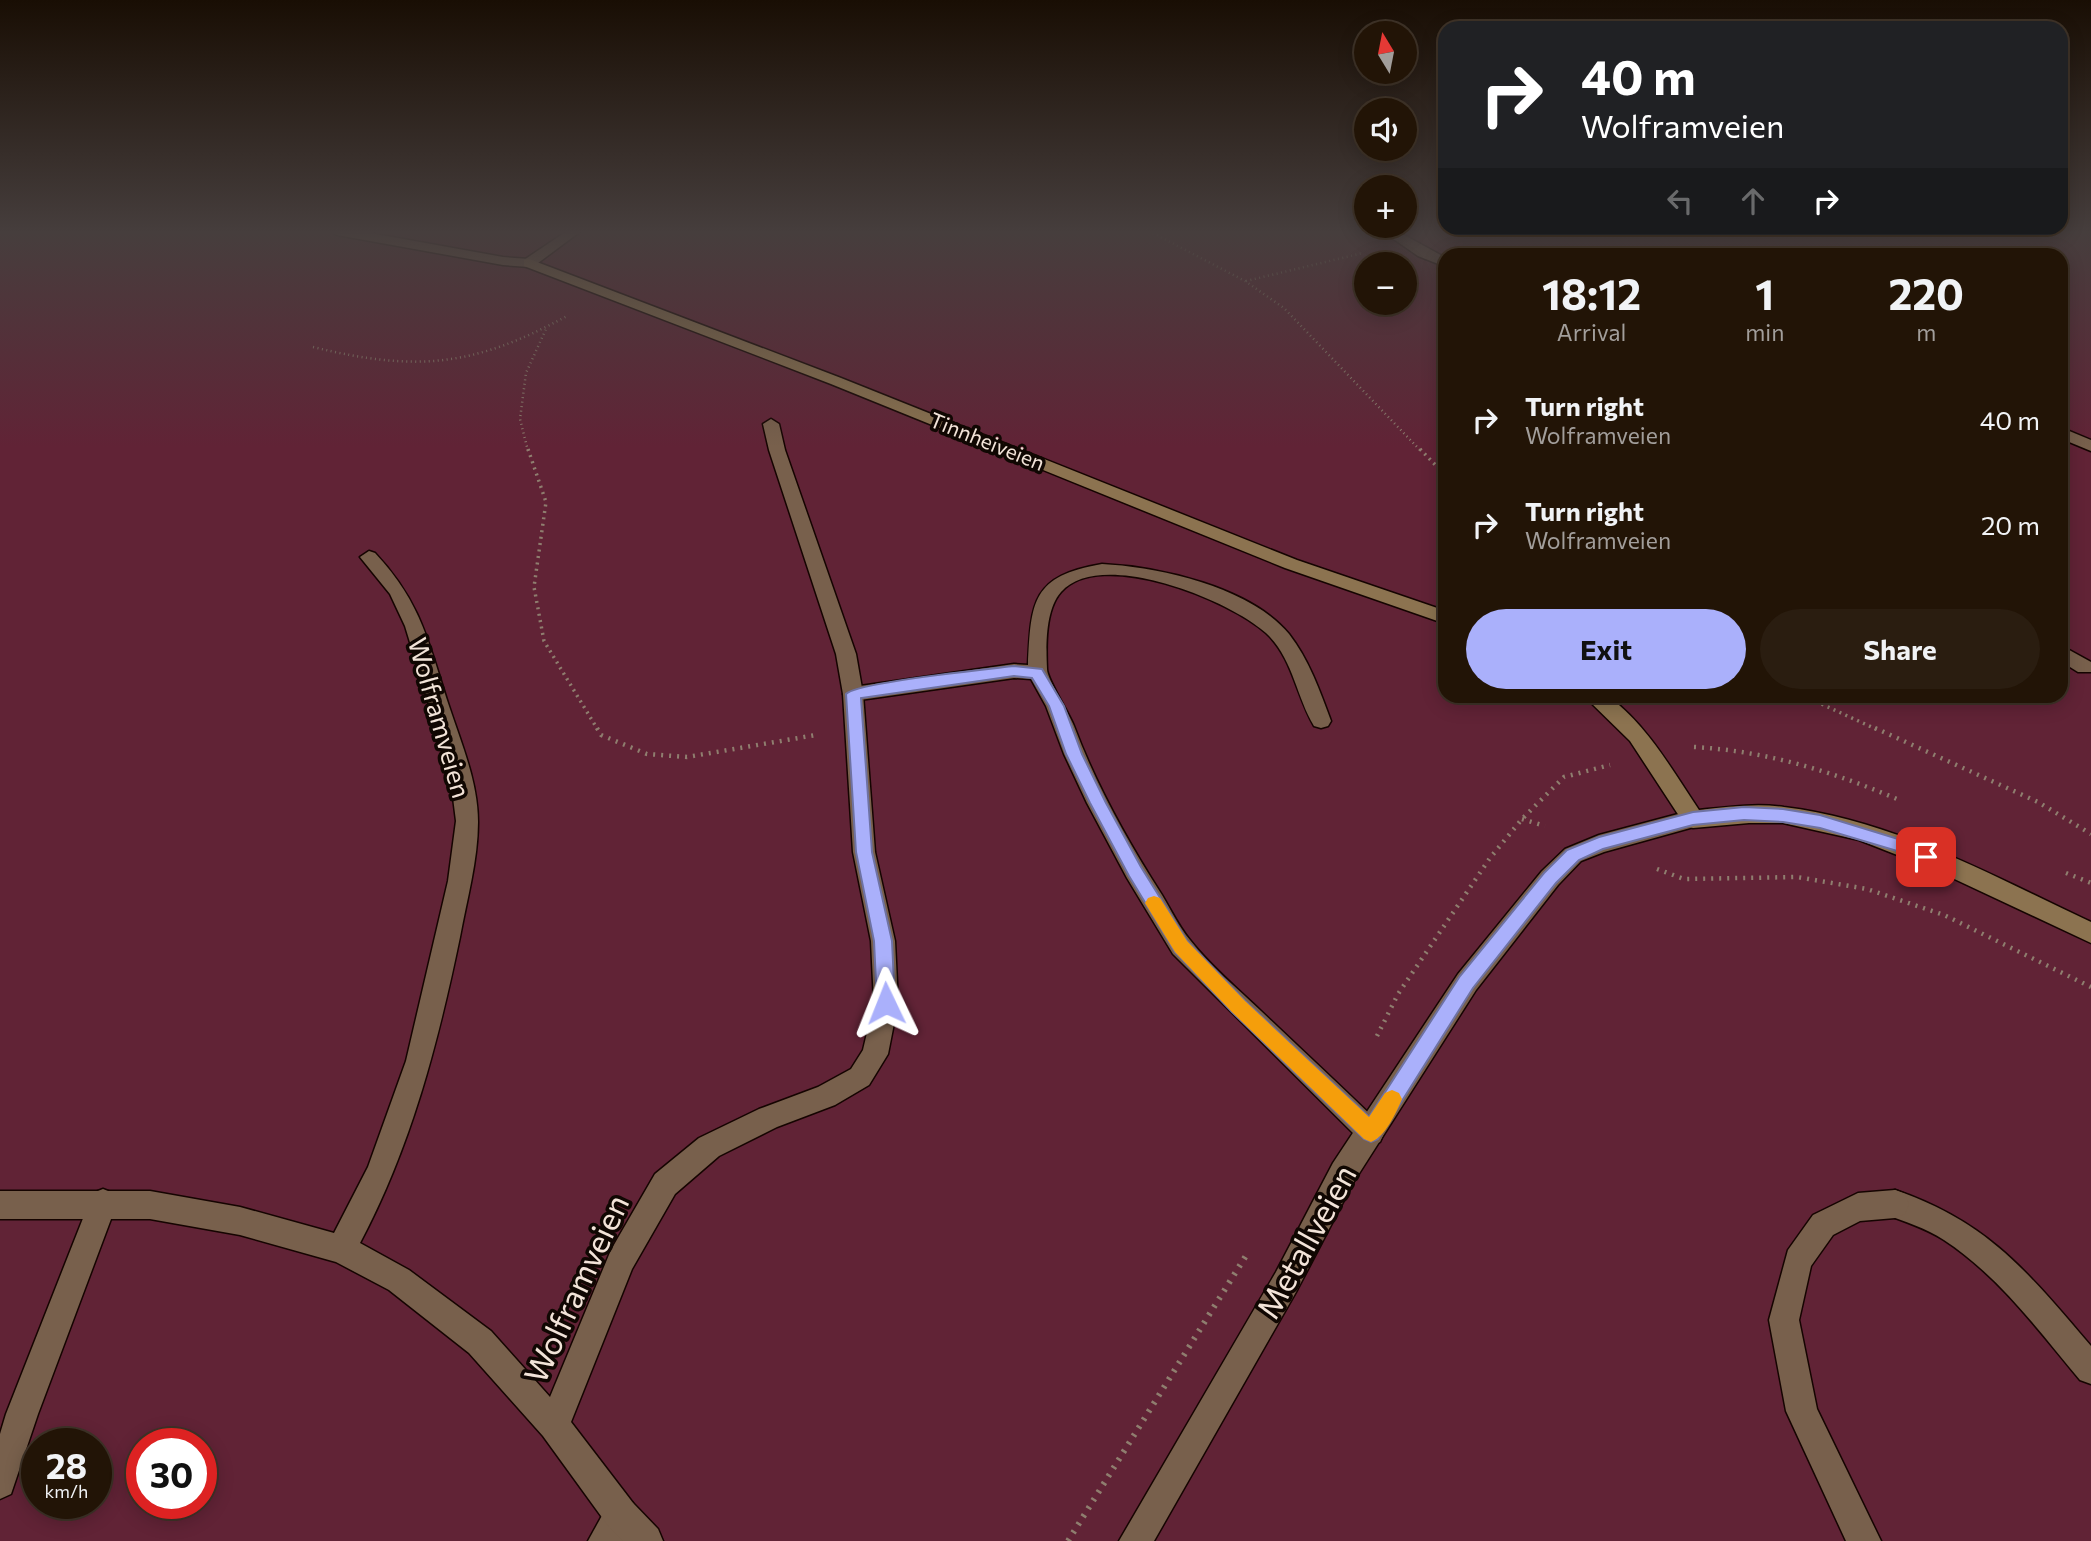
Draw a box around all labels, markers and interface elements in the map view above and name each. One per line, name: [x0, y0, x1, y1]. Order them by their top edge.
north arrow: [1354, 21, 1418, 84]
map controls: [1354, 21, 1417, 315]
text: 40 m: [1581, 45, 1696, 105]
icon: right: [1466, 49, 1557, 140]
button: sound: [1354, 98, 1417, 161]
text: Wolframveien: [1581, 105, 1784, 145]
button: +: [1354, 175, 1417, 238]
icon: left: [1661, 182, 1699, 220]
icon: ahead: [1734, 182, 1772, 220]
icon: right: [1807, 182, 1845, 220]
button: −: [1354, 252, 1417, 315]
text: 18:12: [1542, 267, 1641, 319]
text: 1: [1755, 267, 1774, 319]
text: 220: [1888, 267, 1964, 319]
text: Arrival: [1557, 318, 1626, 346]
text: min: [1745, 318, 1784, 346]
text: m: [1916, 318, 1936, 346]
text: Turn right: [1525, 390, 1644, 421]
icon: right: [1466, 401, 1504, 439]
text: 40 m: [1980, 404, 2040, 435]
street label: Tinnheiveien: [927, 406, 1049, 475]
text: Wolframveien: [1525, 421, 1671, 449]
text: Turn right: [1525, 495, 1644, 526]
icon: right: [1466, 506, 1504, 544]
text: 20 m: [1981, 509, 2040, 540]
text: Wolframveien: [1525, 526, 1671, 554]
button: Exit: [1466, 609, 1746, 689]
button: Share: [1760, 609, 2040, 689]
street label: Wolframveien: [403, 634, 478, 801]
pin: [1896, 827, 1956, 887]
icon: arrive: [1907, 838, 1945, 876]
position arrow: [849, 966, 923, 1040]
street label: Metallveien: [1247, 1157, 1364, 1325]
street label: Wolframveien: [514, 1188, 636, 1389]
speed limit sign: 30: [126, 1428, 217, 1519]
text: 28: [46, 1443, 87, 1486]
text: km/h: [45, 1480, 88, 1502]

